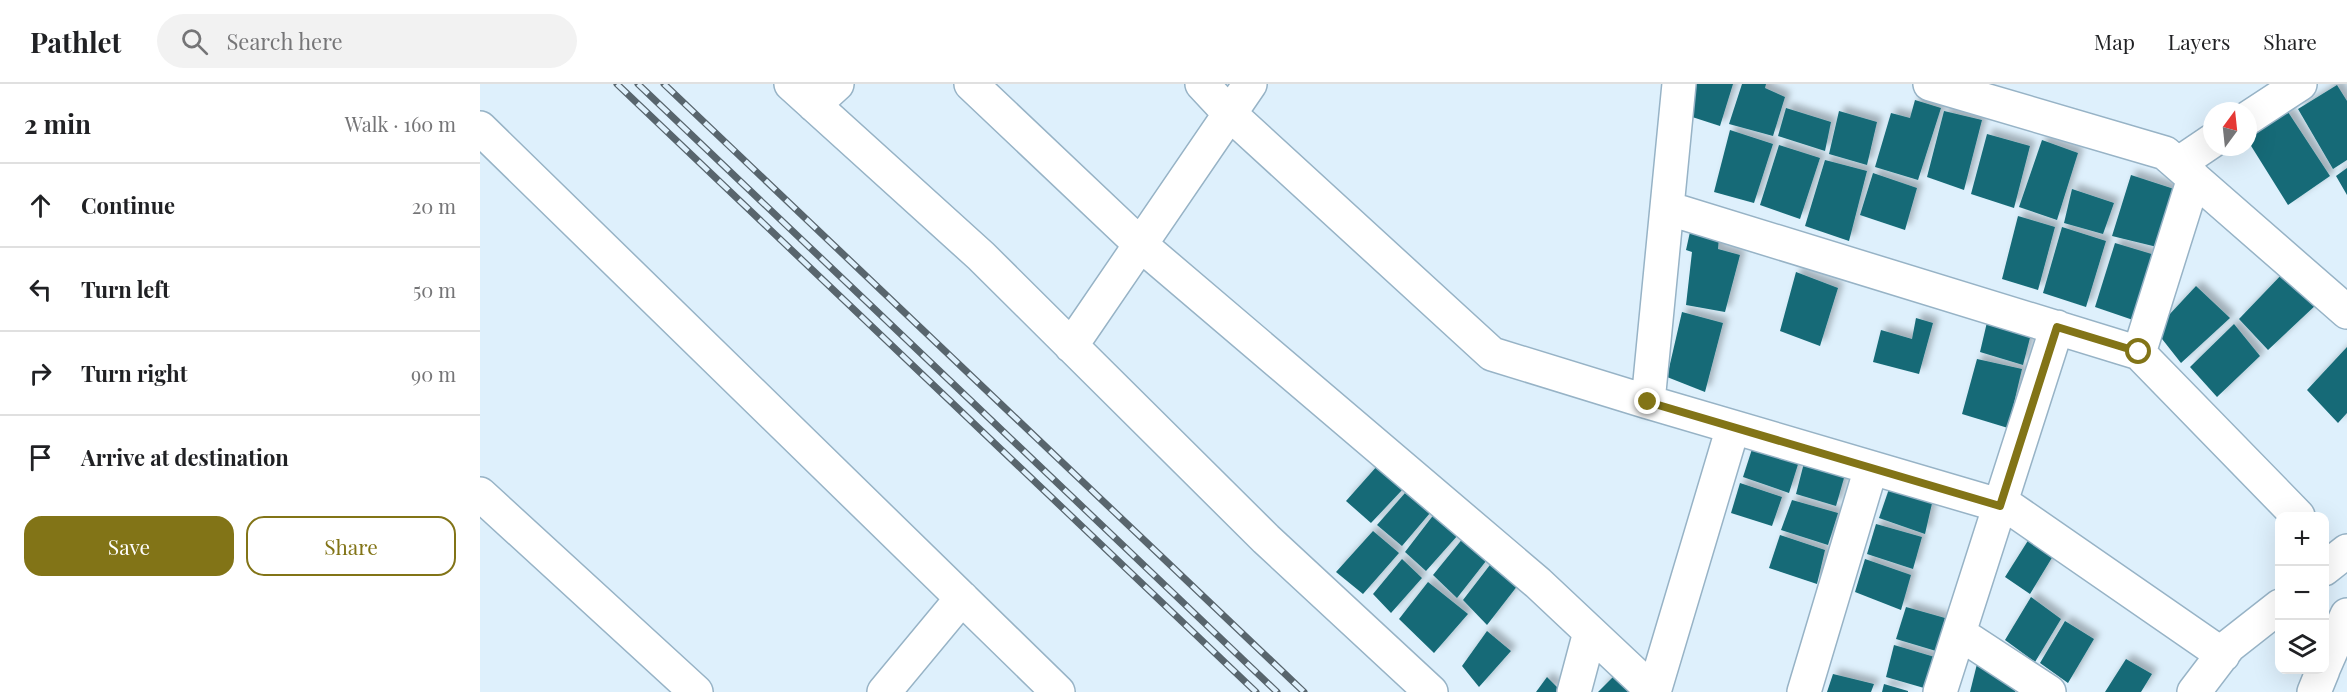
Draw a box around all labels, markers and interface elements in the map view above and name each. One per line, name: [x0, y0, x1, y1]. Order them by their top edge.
search box: [157, 14, 577, 68]
text: Pathlet: [30, 23, 121, 60]
icon: search: [178, 25, 211, 58]
text: Search here: [226, 26, 343, 56]
text: Map: [2094, 27, 2135, 55]
text: Layers: [2168, 27, 2230, 55]
text: Share: [2263, 27, 2317, 55]
north arrow: [2203, 102, 2257, 156]
text: 2 min: [24, 106, 91, 141]
text: Walk · 160 m: [345, 110, 456, 137]
icon: ahead: [24, 189, 57, 222]
text: Continue: [81, 190, 175, 220]
text: 20 m: [412, 192, 456, 219]
icon: left: [24, 273, 57, 306]
text: Turn left: [81, 274, 170, 304]
text: 50 m: [413, 276, 456, 303]
route start: [2125, 338, 2151, 364]
icon: right: [24, 357, 57, 390]
text: Turn right: [81, 358, 187, 388]
text: 90 m: [411, 360, 456, 387]
route end: [1634, 388, 1660, 414]
icon: arrive: [24, 441, 57, 474]
text: Arrive at destination: [81, 442, 289, 472]
map controls: [2275, 512, 2329, 674]
button: +: [2275, 512, 2329, 566]
button: Save: [24, 516, 234, 576]
button: Share: [246, 516, 456, 576]
button: −: [2275, 566, 2329, 620]
button: layers: [2275, 620, 2329, 674]

